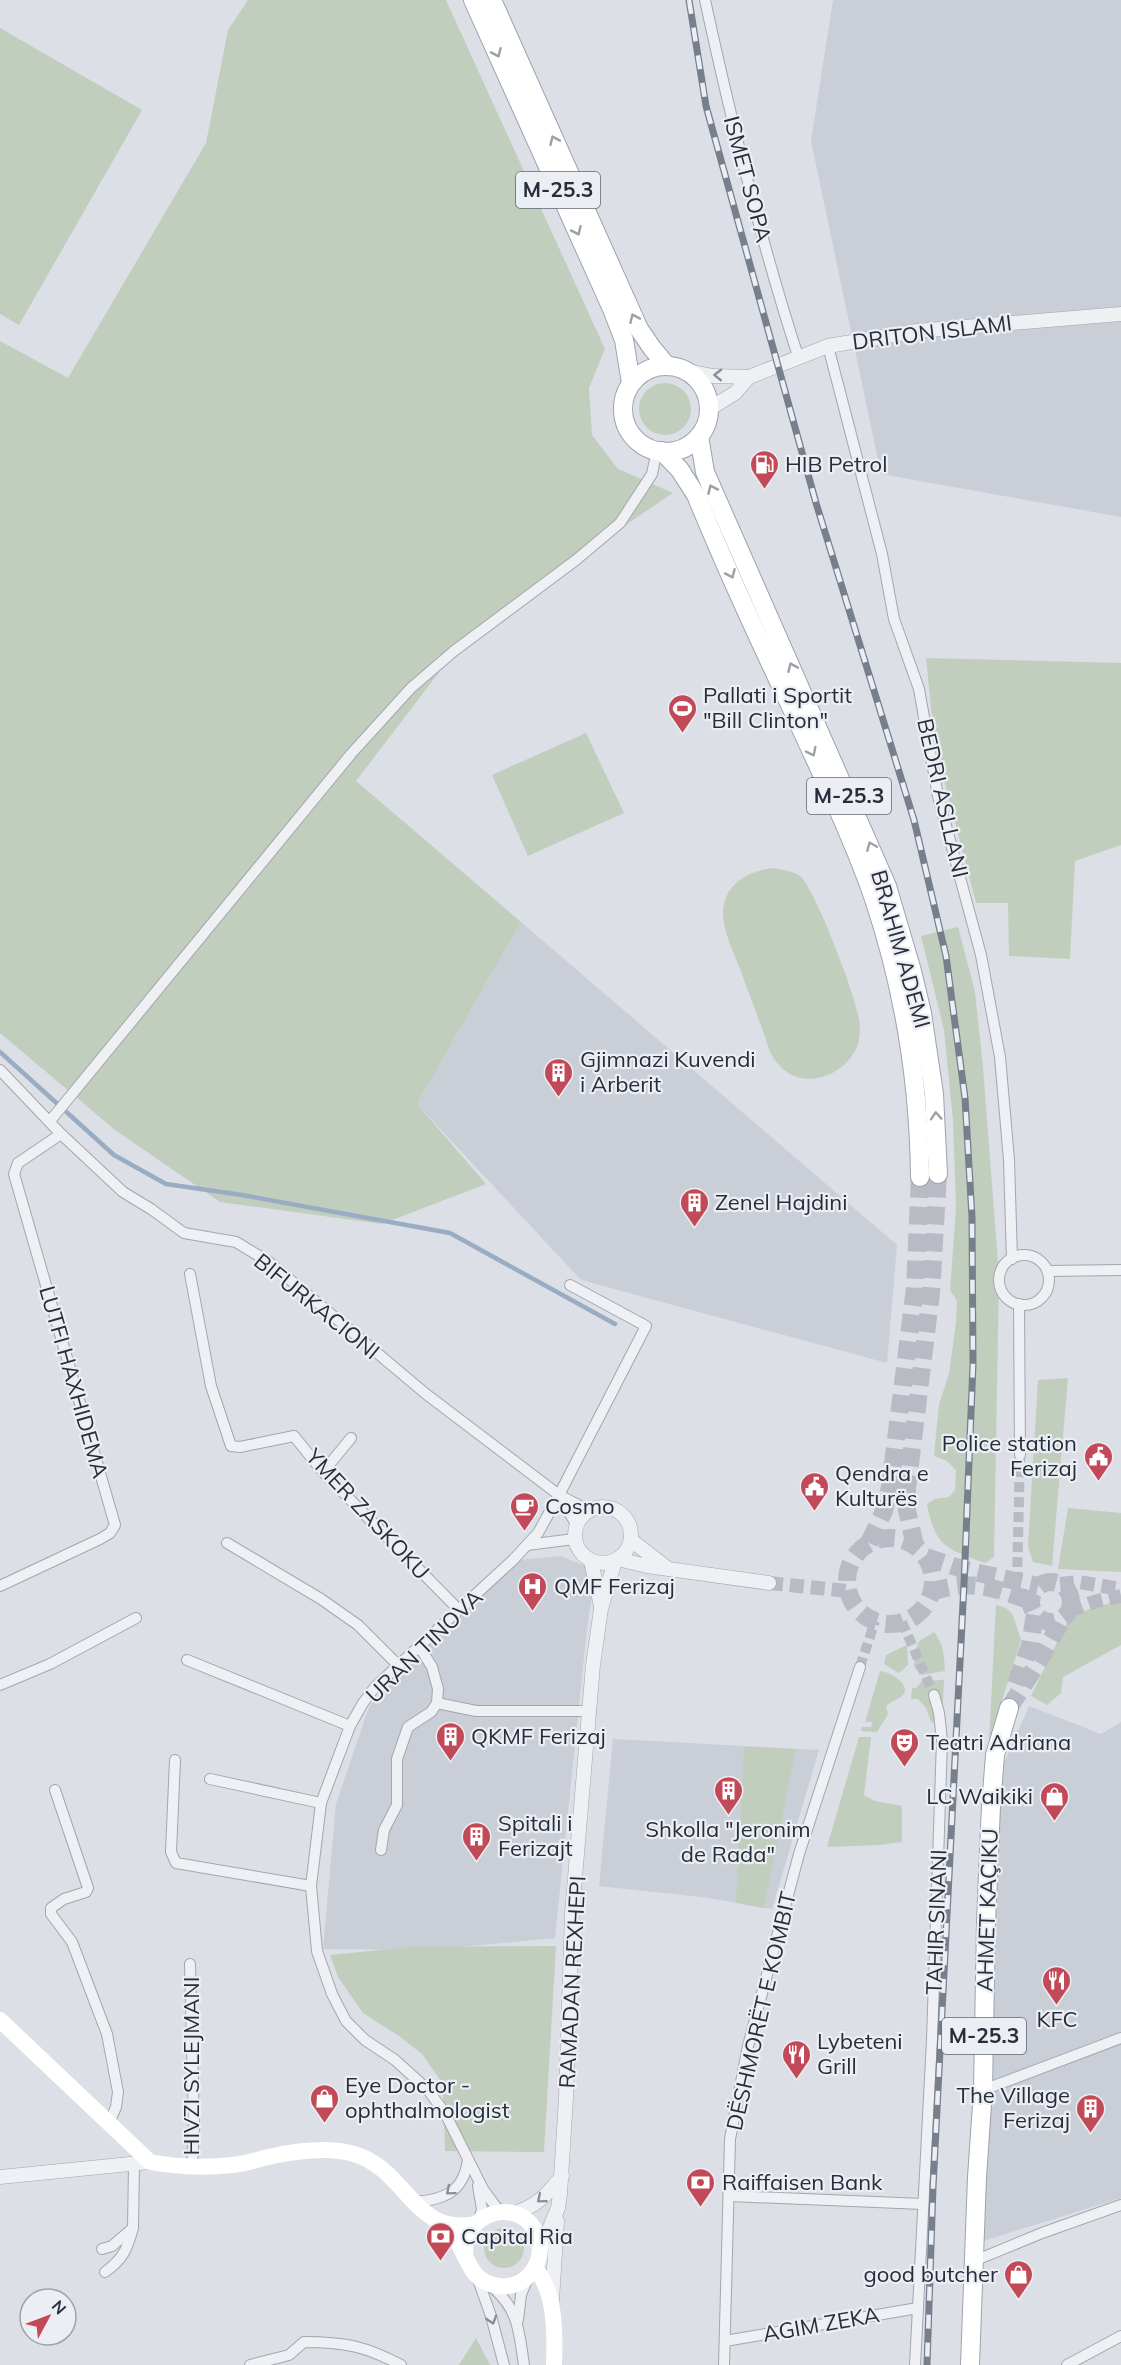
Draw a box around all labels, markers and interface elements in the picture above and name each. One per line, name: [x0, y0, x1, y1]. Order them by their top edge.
one-way arrow: [489, 47, 501, 58]
street label: ISMET SOPA: [718, 113, 778, 245]
one-way arrow: [550, 136, 562, 147]
road number: M-25.3: [516, 172, 600, 208]
one-way arrow: [569, 225, 581, 236]
street label: DRITON ISLAMI: [851, 308, 1013, 356]
one-way arrow: [630, 313, 642, 324]
one-way arrow: [713, 369, 722, 381]
fuel station icon: HIB Petrol: [748, 448, 780, 490]
place label: HIB Petrol: [785, 450, 887, 478]
one-way arrow: [708, 485, 720, 496]
one-way arrow: [724, 568, 736, 579]
one-way arrow: [787, 663, 799, 674]
place label: Pallati i Sportit "Bill Clinton": [703, 681, 852, 734]
sports icon: Pallati i Sportit "Bill Clinton": [666, 692, 698, 734]
street label: BEDRI ASLLANI: [911, 716, 975, 880]
one-way arrow: [805, 745, 816, 756]
road number: M-25.3: [807, 778, 891, 814]
one-way arrow: [866, 841, 878, 852]
street label: BRAHIM ADEMI: [865, 867, 937, 1031]
place label: Gjimnazi Kuvendi i Arberit: [580, 1045, 756, 1098]
building icon: Gjimnazi Kuvendi i Arberit: [543, 1056, 575, 1098]
one-way arrow: [929, 1111, 942, 1120]
building icon: Zenel Hajdini: [678, 1186, 710, 1228]
place label: Zenel Hajdini: [715, 1188, 847, 1216]
street label: BIFURKACIONI: [249, 1247, 385, 1365]
street label: LUTFI HAXHIDEMA: [33, 1283, 115, 1481]
place label: Police station Ferizaj: [942, 1429, 1077, 1482]
public building icon: Police station Ferizaj: [1082, 1440, 1114, 1482]
street label: YMER ZASKOKU: [299, 1442, 436, 1585]
place label: Qendra e Kulturës: [835, 1459, 929, 1512]
public building icon: Qendra e Kulturës: [798, 1470, 830, 1512]
cafe icon: Cosmo: [508, 1490, 540, 1532]
place label: Cosmo: [545, 1492, 615, 1520]
hospital icon: QMF Ferizaj: [517, 1570, 549, 1612]
place label: QMF Ferizaj: [554, 1572, 675, 1600]
street label: URAN TINOVA: [360, 1583, 488, 1709]
building icon: QKMF Ferizaj: [434, 1720, 466, 1762]
place label: QKMF Ferizaj: [471, 1722, 606, 1750]
theatre icon: Teatri Adriana: [889, 1726, 921, 1768]
place label: Teatri Adriana: [926, 1728, 1071, 1756]
building icon: Shkolla "Jeronim de Rada": [712, 1774, 744, 1816]
shop icon: LC Waikiki: [1038, 1780, 1070, 1822]
place label: LC Waikiki: [926, 1782, 1033, 1810]
place label: Spitali i Ferizajt: [498, 1809, 573, 1862]
place label: Shkolla "Jeronim de Rada": [645, 1815, 811, 1868]
building icon: Spitali i Ferizajt: [461, 1820, 493, 1862]
street label: AHMET KAÇIKU: [970, 1828, 1004, 1992]
street label: TAHIR SINANI: [919, 1849, 953, 1995]
street label: RAMADAN REXHEPI: [552, 1875, 592, 2089]
street label: DËSHMORËT E KOMBIT: [720, 1889, 802, 2133]
restaurant icon: KFC: [1041, 1964, 1073, 2006]
street label: HIVZI SYLEJMANI: [177, 1977, 205, 2155]
place label: KFC: [1037, 2005, 1078, 2033]
road number: M-25.3: [942, 2018, 1026, 2054]
place label: Lybeteni Grill: [817, 2027, 903, 2080]
restaurant icon: Lybeteni Grill: [780, 2038, 812, 2080]
place label: Eye Doctor - ophthalmologist: [345, 2071, 510, 2124]
place label: The Village Ferizaj: [957, 2081, 1070, 2134]
shop icon: Eye Doctor - ophthalmologist: [308, 2082, 340, 2124]
building icon: The Village Ferizaj: [1075, 2092, 1107, 2134]
bank icon: Raiffaisen Bank: [685, 2166, 717, 2208]
place label: Raiffaisen Bank: [722, 2168, 883, 2196]
one-way arrow: [446, 2184, 457, 2195]
one-way arrow: [537, 2192, 548, 2203]
bank icon: Capital Ria: [424, 2220, 456, 2262]
place label: Capital Ria: [461, 2222, 573, 2250]
shop icon: good butcher: [1003, 2258, 1035, 2300]
place label: good butcher: [863, 2260, 998, 2288]
north arrow: [18, 2287, 78, 2347]
text: N: [48, 2296, 71, 2318]
street label: AGIM ZEKA: [761, 2300, 881, 2348]
one-way arrow: [485, 2314, 497, 2325]

